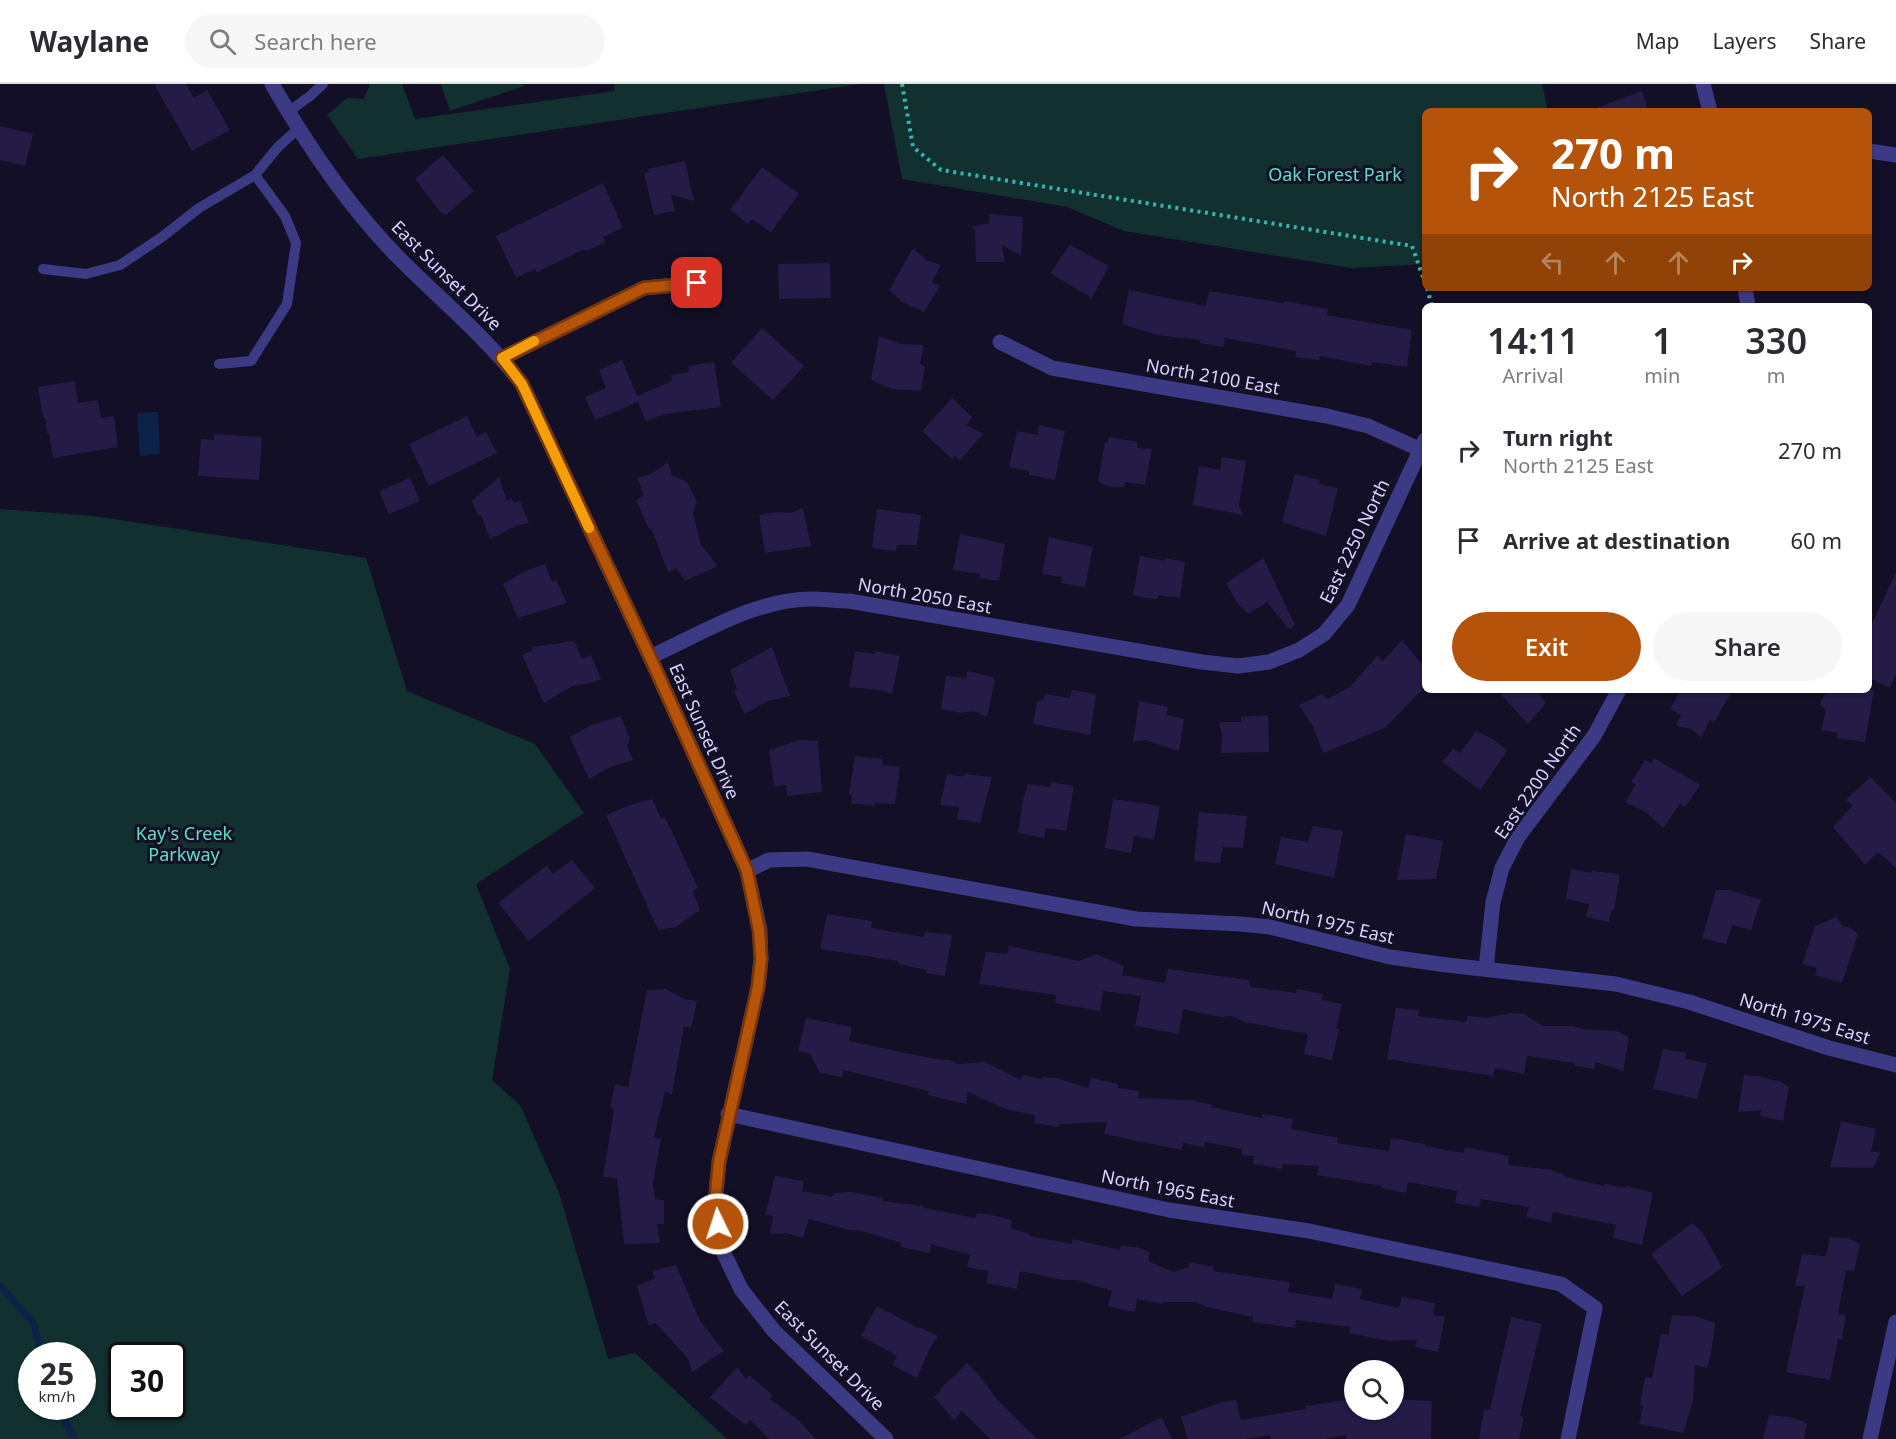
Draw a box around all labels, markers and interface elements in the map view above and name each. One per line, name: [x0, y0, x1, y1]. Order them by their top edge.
search box: [185, 14, 605, 68]
text: Waylane: [30, 22, 149, 60]
icon: search: [206, 25, 239, 58]
text: Search here: [254, 26, 377, 56]
text: Map: [1636, 27, 1680, 55]
text: Layers: [1713, 27, 1777, 55]
text: Share: [1810, 27, 1866, 55]
text: 270 m: [1551, 124, 1675, 181]
icon: right: [1452, 132, 1530, 210]
park label: Oak Forest Park: [1268, 162, 1402, 186]
text: North 2125 East: [1551, 178, 1754, 215]
street label: East Sunset Drive: [387, 215, 507, 335]
icon: left: [1536, 246, 1569, 279]
icon: ahead: [1599, 246, 1632, 279]
icon: ahead: [1662, 246, 1695, 279]
icon: right: [1725, 246, 1758, 279]
pin: [671, 257, 722, 308]
icon: arrive: [680, 266, 713, 299]
text: 14:11: [1487, 316, 1579, 365]
text: 1: [1652, 316, 1673, 365]
text: 330: [1745, 316, 1807, 365]
street label: North 2100 East: [1144, 352, 1282, 400]
text: Arrival: [1503, 362, 1564, 389]
text: min: [1644, 362, 1680, 389]
text: m: [1767, 362, 1786, 389]
text: Turn right: [1503, 422, 1613, 452]
icon: right: [1452, 434, 1485, 467]
text: 270 m: [1778, 435, 1842, 465]
text: North 2125 East: [1503, 452, 1653, 479]
street label: East 2250 North: [1314, 475, 1394, 607]
icon: arrive: [1452, 524, 1485, 557]
text: Arrive at destination: [1503, 525, 1730, 555]
text: 60 m: [1791, 525, 1842, 555]
street label: North 2050 East: [856, 571, 994, 619]
button: Exit: [1452, 612, 1641, 681]
button: Share: [1653, 612, 1842, 681]
street label: East Sunset Drive: [664, 659, 746, 803]
street label: East 2200 North: [1488, 719, 1586, 843]
park label: Kay's Creek Parkway: [136, 821, 233, 866]
street label: North 1975 East: [1259, 895, 1397, 949]
street label: North 1975 East: [1737, 987, 1874, 1049]
street label: North 1965 East: [1099, 1163, 1237, 1213]
position arrow: [686, 1192, 750, 1256]
street label: East Sunset Drive: [770, 1295, 890, 1415]
speed limit sign: 30: [108, 1342, 186, 1420]
text: 25: [40, 1353, 74, 1394]
map controls: [1344, 1360, 1404, 1420]
button: search: [1344, 1360, 1404, 1420]
text: km/h: [39, 1386, 75, 1406]

